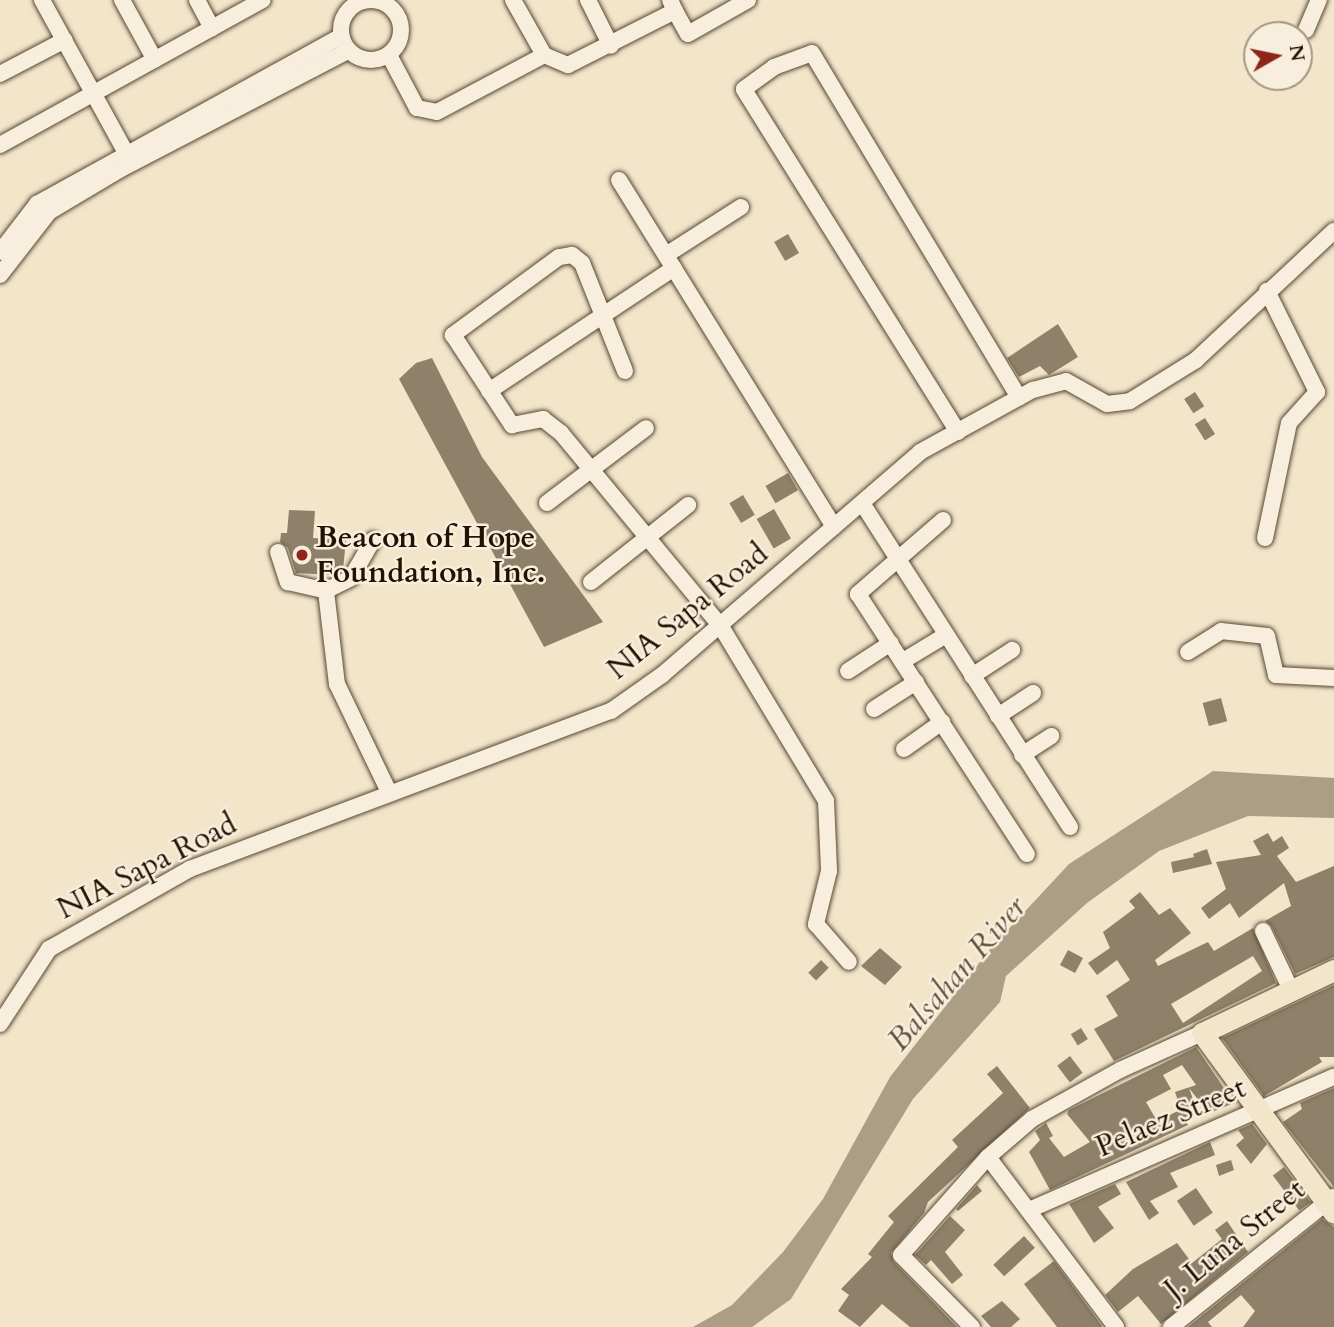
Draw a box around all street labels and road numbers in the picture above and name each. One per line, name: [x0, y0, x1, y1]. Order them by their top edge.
street label: NIA Sapa Road: [600, 536, 776, 688]
street label: NIA Sapa Road: [51, 806, 243, 928]
street label: Pelaez Street: [1091, 1070, 1251, 1166]
street label: J. Luna Street: [1157, 1172, 1313, 1308]

